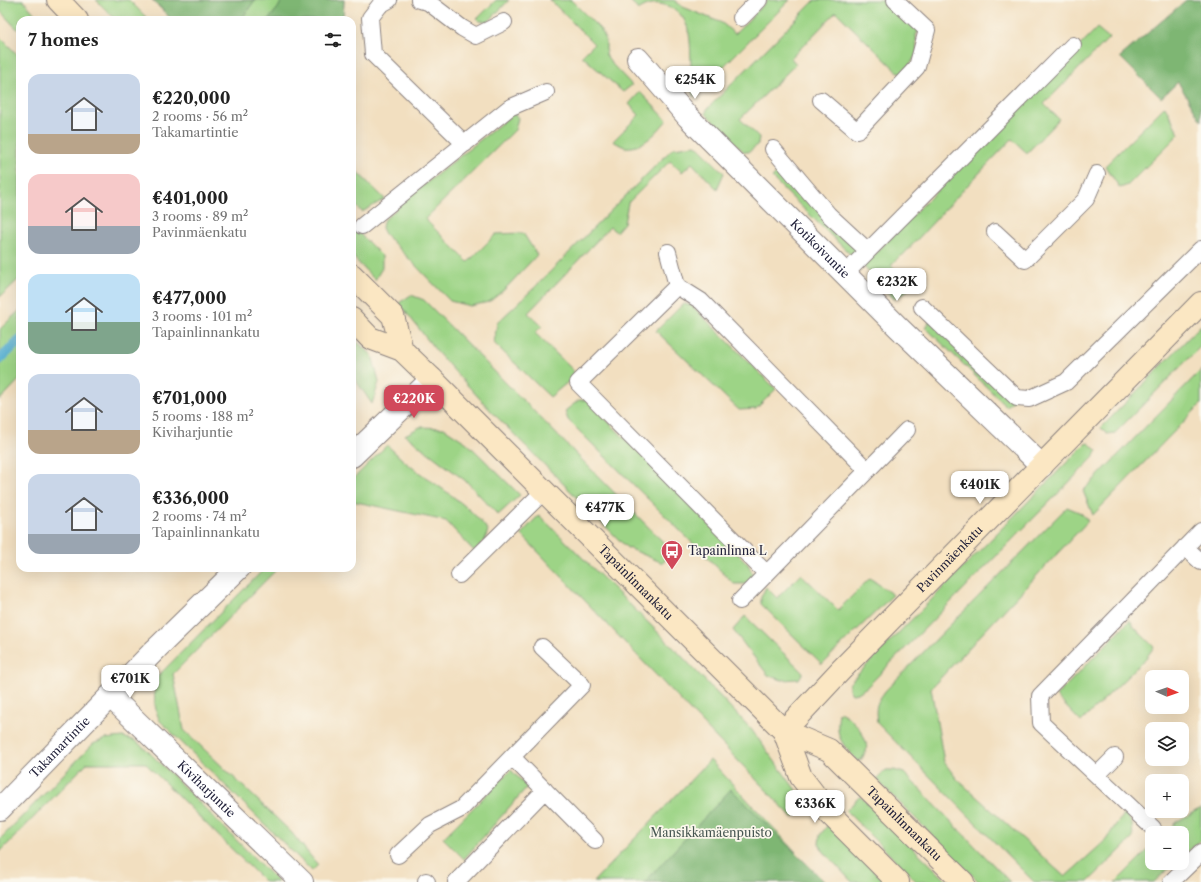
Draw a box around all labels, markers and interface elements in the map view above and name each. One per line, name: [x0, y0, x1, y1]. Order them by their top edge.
icon: filters: [322, 29, 344, 51]
text: 7 homes: [28, 30, 99, 50]
pin: €254K: [667, 66, 723, 100]
text: €254K: [674, 71, 716, 87]
text: €220,000: [152, 88, 230, 108]
icon: home: [60, 90, 108, 138]
text: 2 rooms · 56 m²: [152, 108, 248, 124]
text: Takamartintie: [152, 124, 238, 140]
text: €401,000: [152, 188, 228, 208]
icon: home: [60, 190, 108, 238]
text: 3 rooms · 89 m²: [152, 208, 248, 224]
street label: Kotikoivuntie: [787, 216, 853, 281]
text: Pavinmäenkatu: [152, 224, 247, 240]
pin: €232K: [869, 268, 925, 302]
text: €232K: [876, 273, 918, 289]
text: €477,000: [152, 288, 227, 308]
icon: home: [60, 290, 108, 338]
text: 3 rooms · 101 m²: [152, 308, 252, 324]
text: Tapainlinnankatu: [152, 324, 260, 340]
pin: €220K: [386, 385, 442, 419]
text: €701,000: [152, 388, 227, 408]
icon: home: [60, 390, 108, 438]
text: €220K: [393, 390, 435, 406]
text: 5 rooms · 188 m²: [152, 408, 254, 424]
text: Kiviharjuntie: [152, 424, 233, 440]
pin: €401K: [952, 471, 1008, 505]
text: €401K: [960, 476, 1000, 492]
text: €336,000: [152, 488, 229, 508]
icon: home: [60, 490, 108, 538]
pin: €477K: [577, 494, 633, 528]
text: €477K: [585, 499, 625, 515]
text: 2 rooms · 74 m²: [152, 508, 247, 524]
street label: Pavinmäenkatu: [913, 522, 986, 595]
text: Tapainlinnankatu: [152, 524, 260, 540]
bus stop icon: Tapainlinna L: [659, 538, 685, 571]
street label: Tapainlinnankatu: [595, 542, 677, 623]
place label: Tapainlinna L: [688, 543, 767, 558]
pin: €701K: [102, 665, 158, 699]
text: €701K: [110, 670, 150, 686]
north arrow: [1145, 670, 1189, 714]
map controls: [1145, 670, 1189, 870]
street label: Takamartintie: [26, 713, 93, 781]
button: layers: [1145, 722, 1189, 766]
street label: Kiviharjuntie: [174, 757, 239, 821]
button: +: [1145, 774, 1189, 818]
street label: Tapainlinnankatu: [863, 783, 946, 864]
pin: €336K: [787, 790, 843, 824]
text: €336K: [794, 795, 836, 811]
park label: Mansikkamäenpuisto: [650, 825, 772, 840]
button: −: [1145, 826, 1189, 870]

